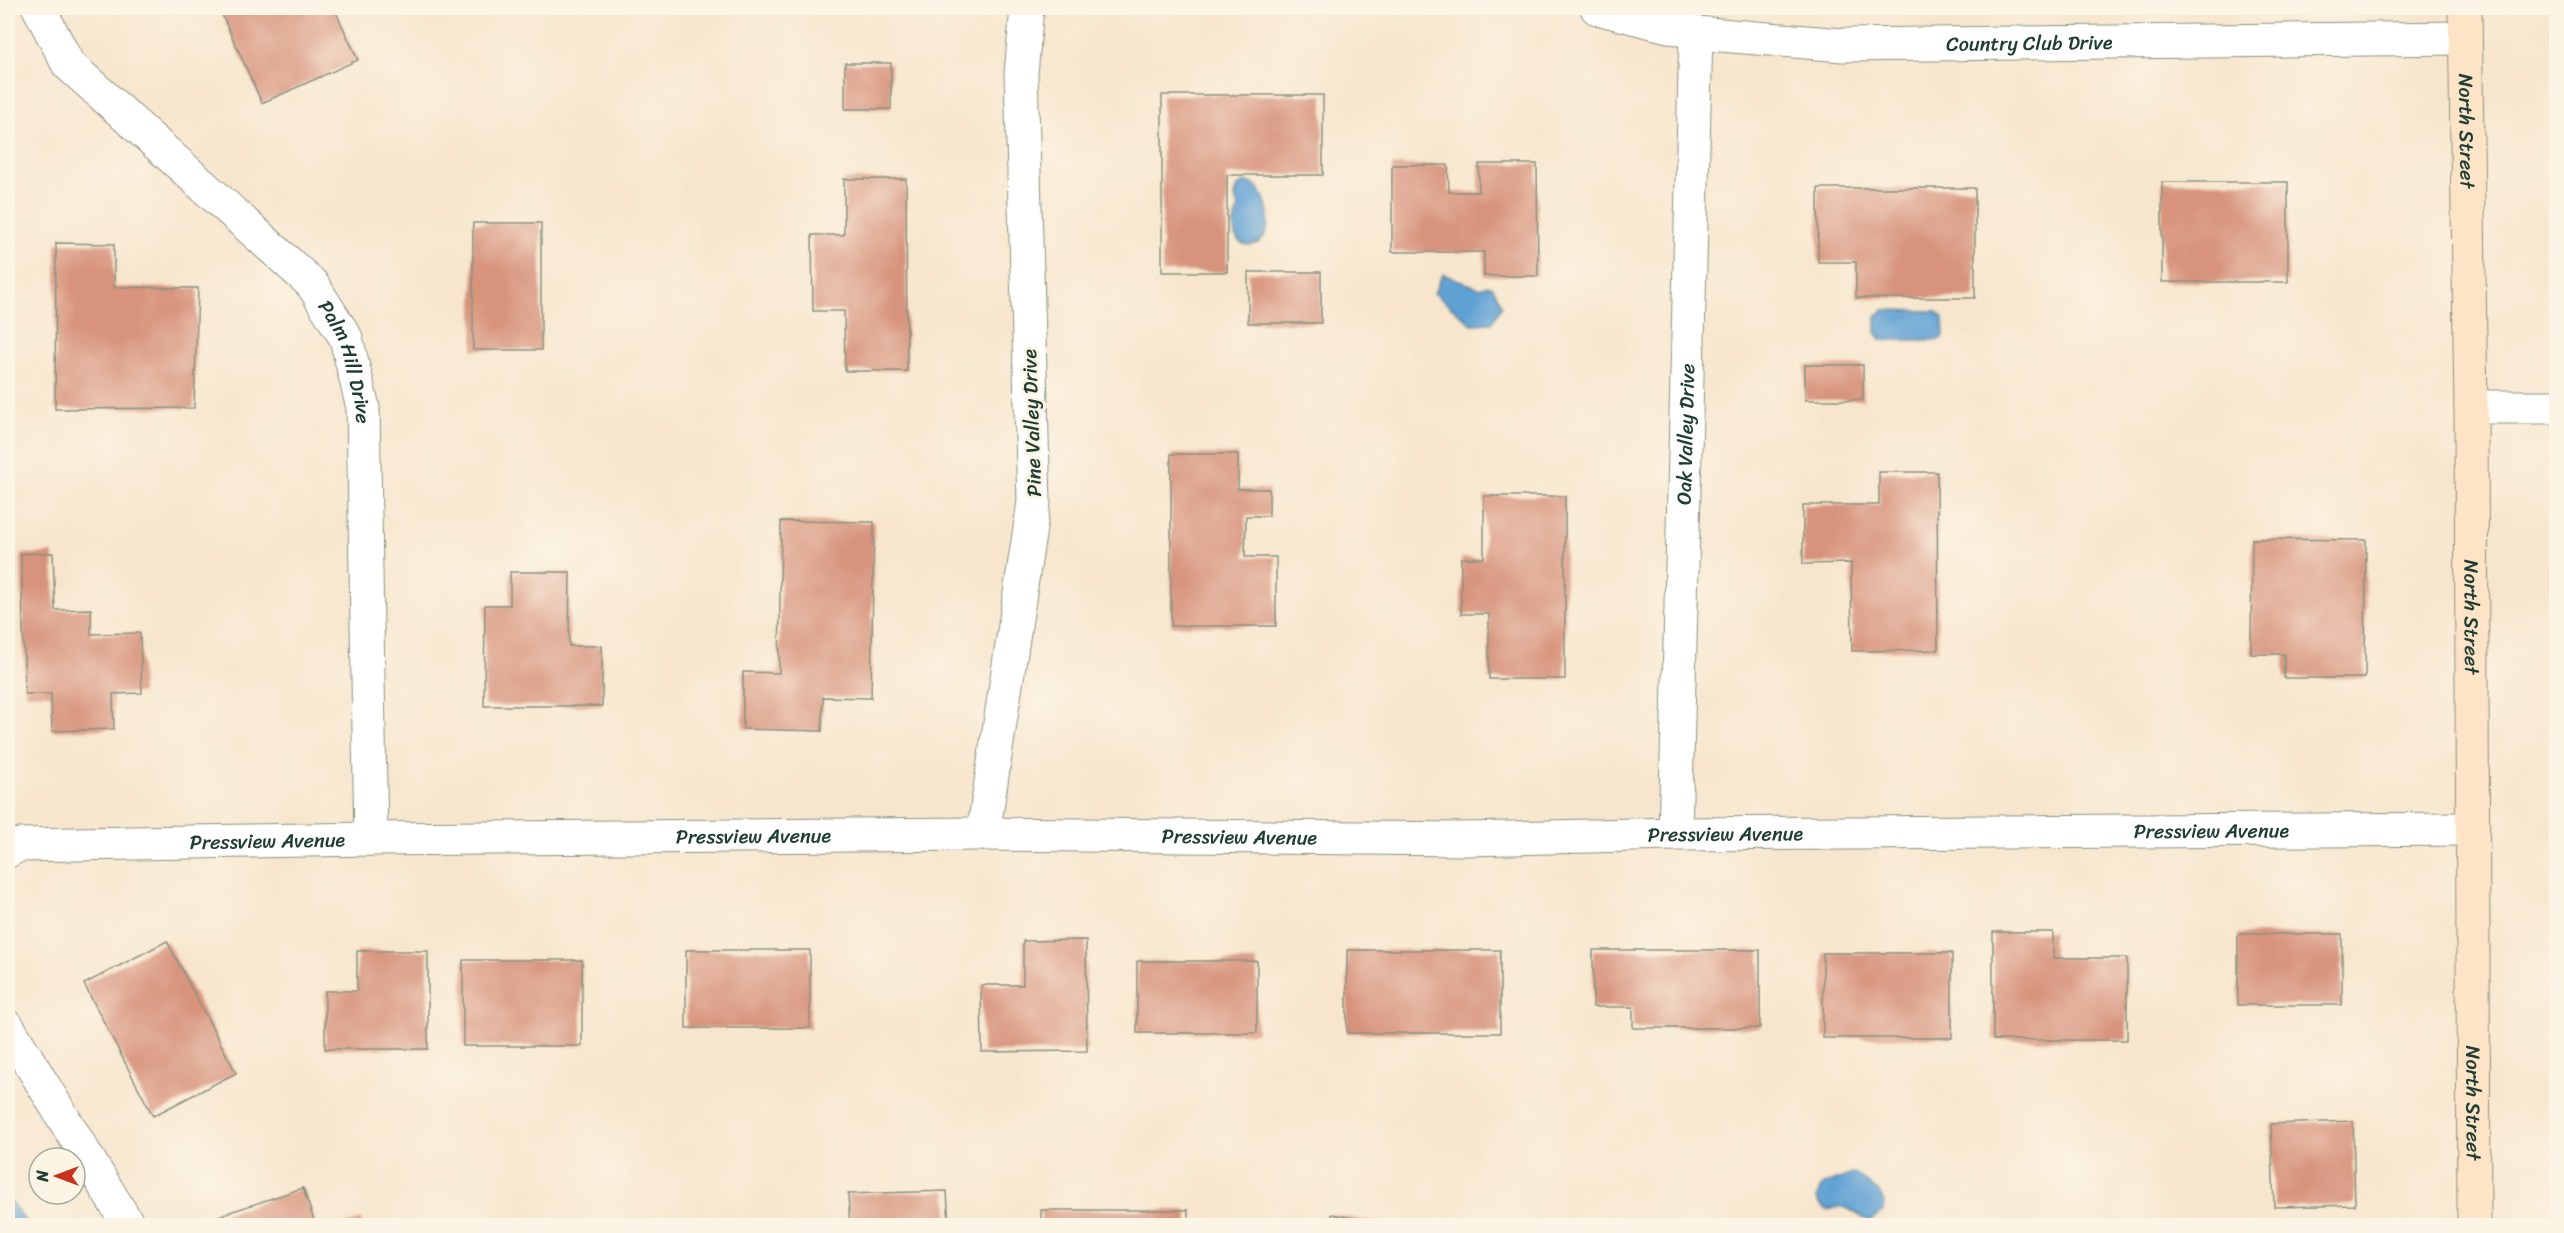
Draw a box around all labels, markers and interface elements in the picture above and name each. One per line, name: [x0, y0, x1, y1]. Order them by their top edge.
street label: Country Club Drive: [1946, 24, 2113, 61]
street label: North Street: [2448, 73, 2485, 190]
street label: Palm Hill Drive: [309, 293, 381, 424]
street label: Pine Valley Drive: [1012, 348, 1052, 497]
street label: Oak Valley Drive: [1666, 363, 1705, 505]
street label: North Street: [2454, 559, 2489, 675]
street label: Pressview Avenue: [2133, 813, 2289, 849]
street label: Pressview Avenue: [1647, 816, 1803, 852]
street label: Pressview Avenue: [676, 818, 832, 854]
street label: Pressview Avenue: [1161, 818, 1318, 855]
street label: Pressview Avenue: [189, 822, 346, 860]
street label: North Street: [2456, 1045, 2491, 1161]
north arrow: [27, 1146, 87, 1206]
text: N: [28, 1170, 57, 1183]

